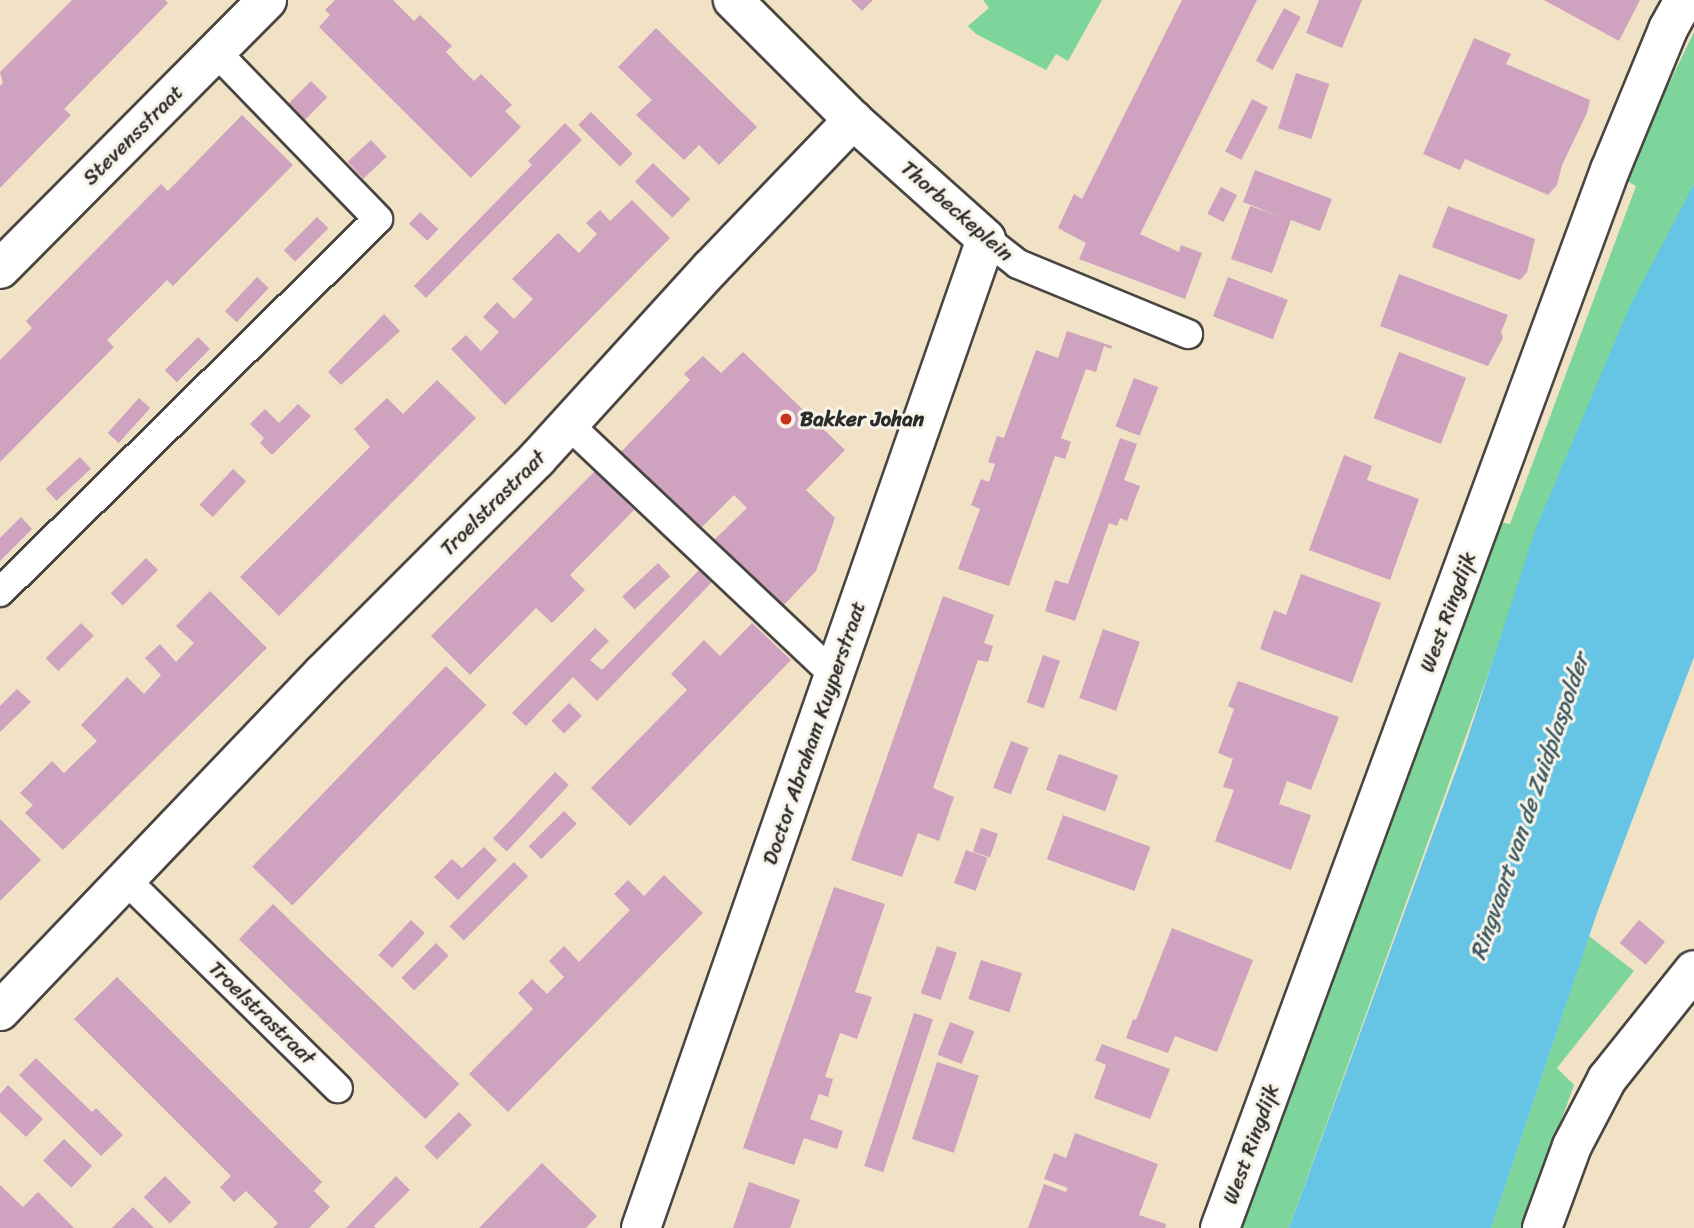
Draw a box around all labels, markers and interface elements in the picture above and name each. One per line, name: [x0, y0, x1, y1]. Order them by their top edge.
street label: Stevensstraat: [78, 80, 188, 190]
street label: Thorbeckeplein: [896, 155, 1018, 267]
place label: Bakker Johan: [800, 406, 924, 432]
marker: Bakker Johan: [778, 411, 794, 427]
street label: Troelstrastraat: [435, 445, 551, 561]
street label: West Ringdijk: [1415, 548, 1481, 676]
street label: Doctor Abraham Kuyperstraat: [757, 597, 871, 869]
water label: Ringvaart van de Zuidplaspolder: [1465, 650, 1595, 964]
street label: Troelstrastraat: [203, 956, 321, 1070]
street label: West Ringdijk: [1218, 1080, 1284, 1208]

